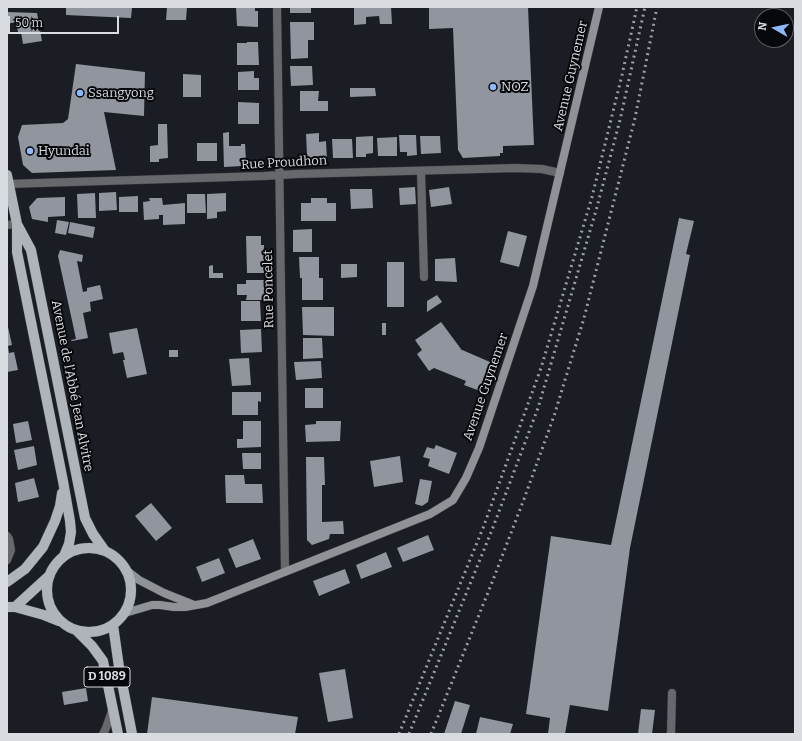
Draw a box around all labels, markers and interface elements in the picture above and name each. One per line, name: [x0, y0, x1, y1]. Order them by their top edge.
scale bar: [10, 8, 121, 34]
north arrow: [754, 8, 794, 48]
text: 50 m: [15, 16, 43, 30]
street label: Avenue Guynemer: [551, 19, 591, 133]
text: N: [756, 21, 770, 31]
place label: NOZ: [501, 79, 529, 95]
marker: NOZ: [488, 82, 498, 92]
place label: Ssangyong: [88, 85, 154, 101]
marker: Ssangyong: [75, 88, 85, 98]
place label: Hyundai: [38, 143, 90, 159]
marker: Hyundai: [25, 146, 35, 156]
street label: Rue Proudhon: [241, 153, 327, 173]
street label: Rue Poncelet: [261, 250, 277, 328]
street label: Avenue de l'Abbé Jean Alvitre: [48, 299, 96, 473]
street label: Avenue Guynemer: [460, 331, 512, 443]
road number: D 1089: [84, 667, 130, 687]

